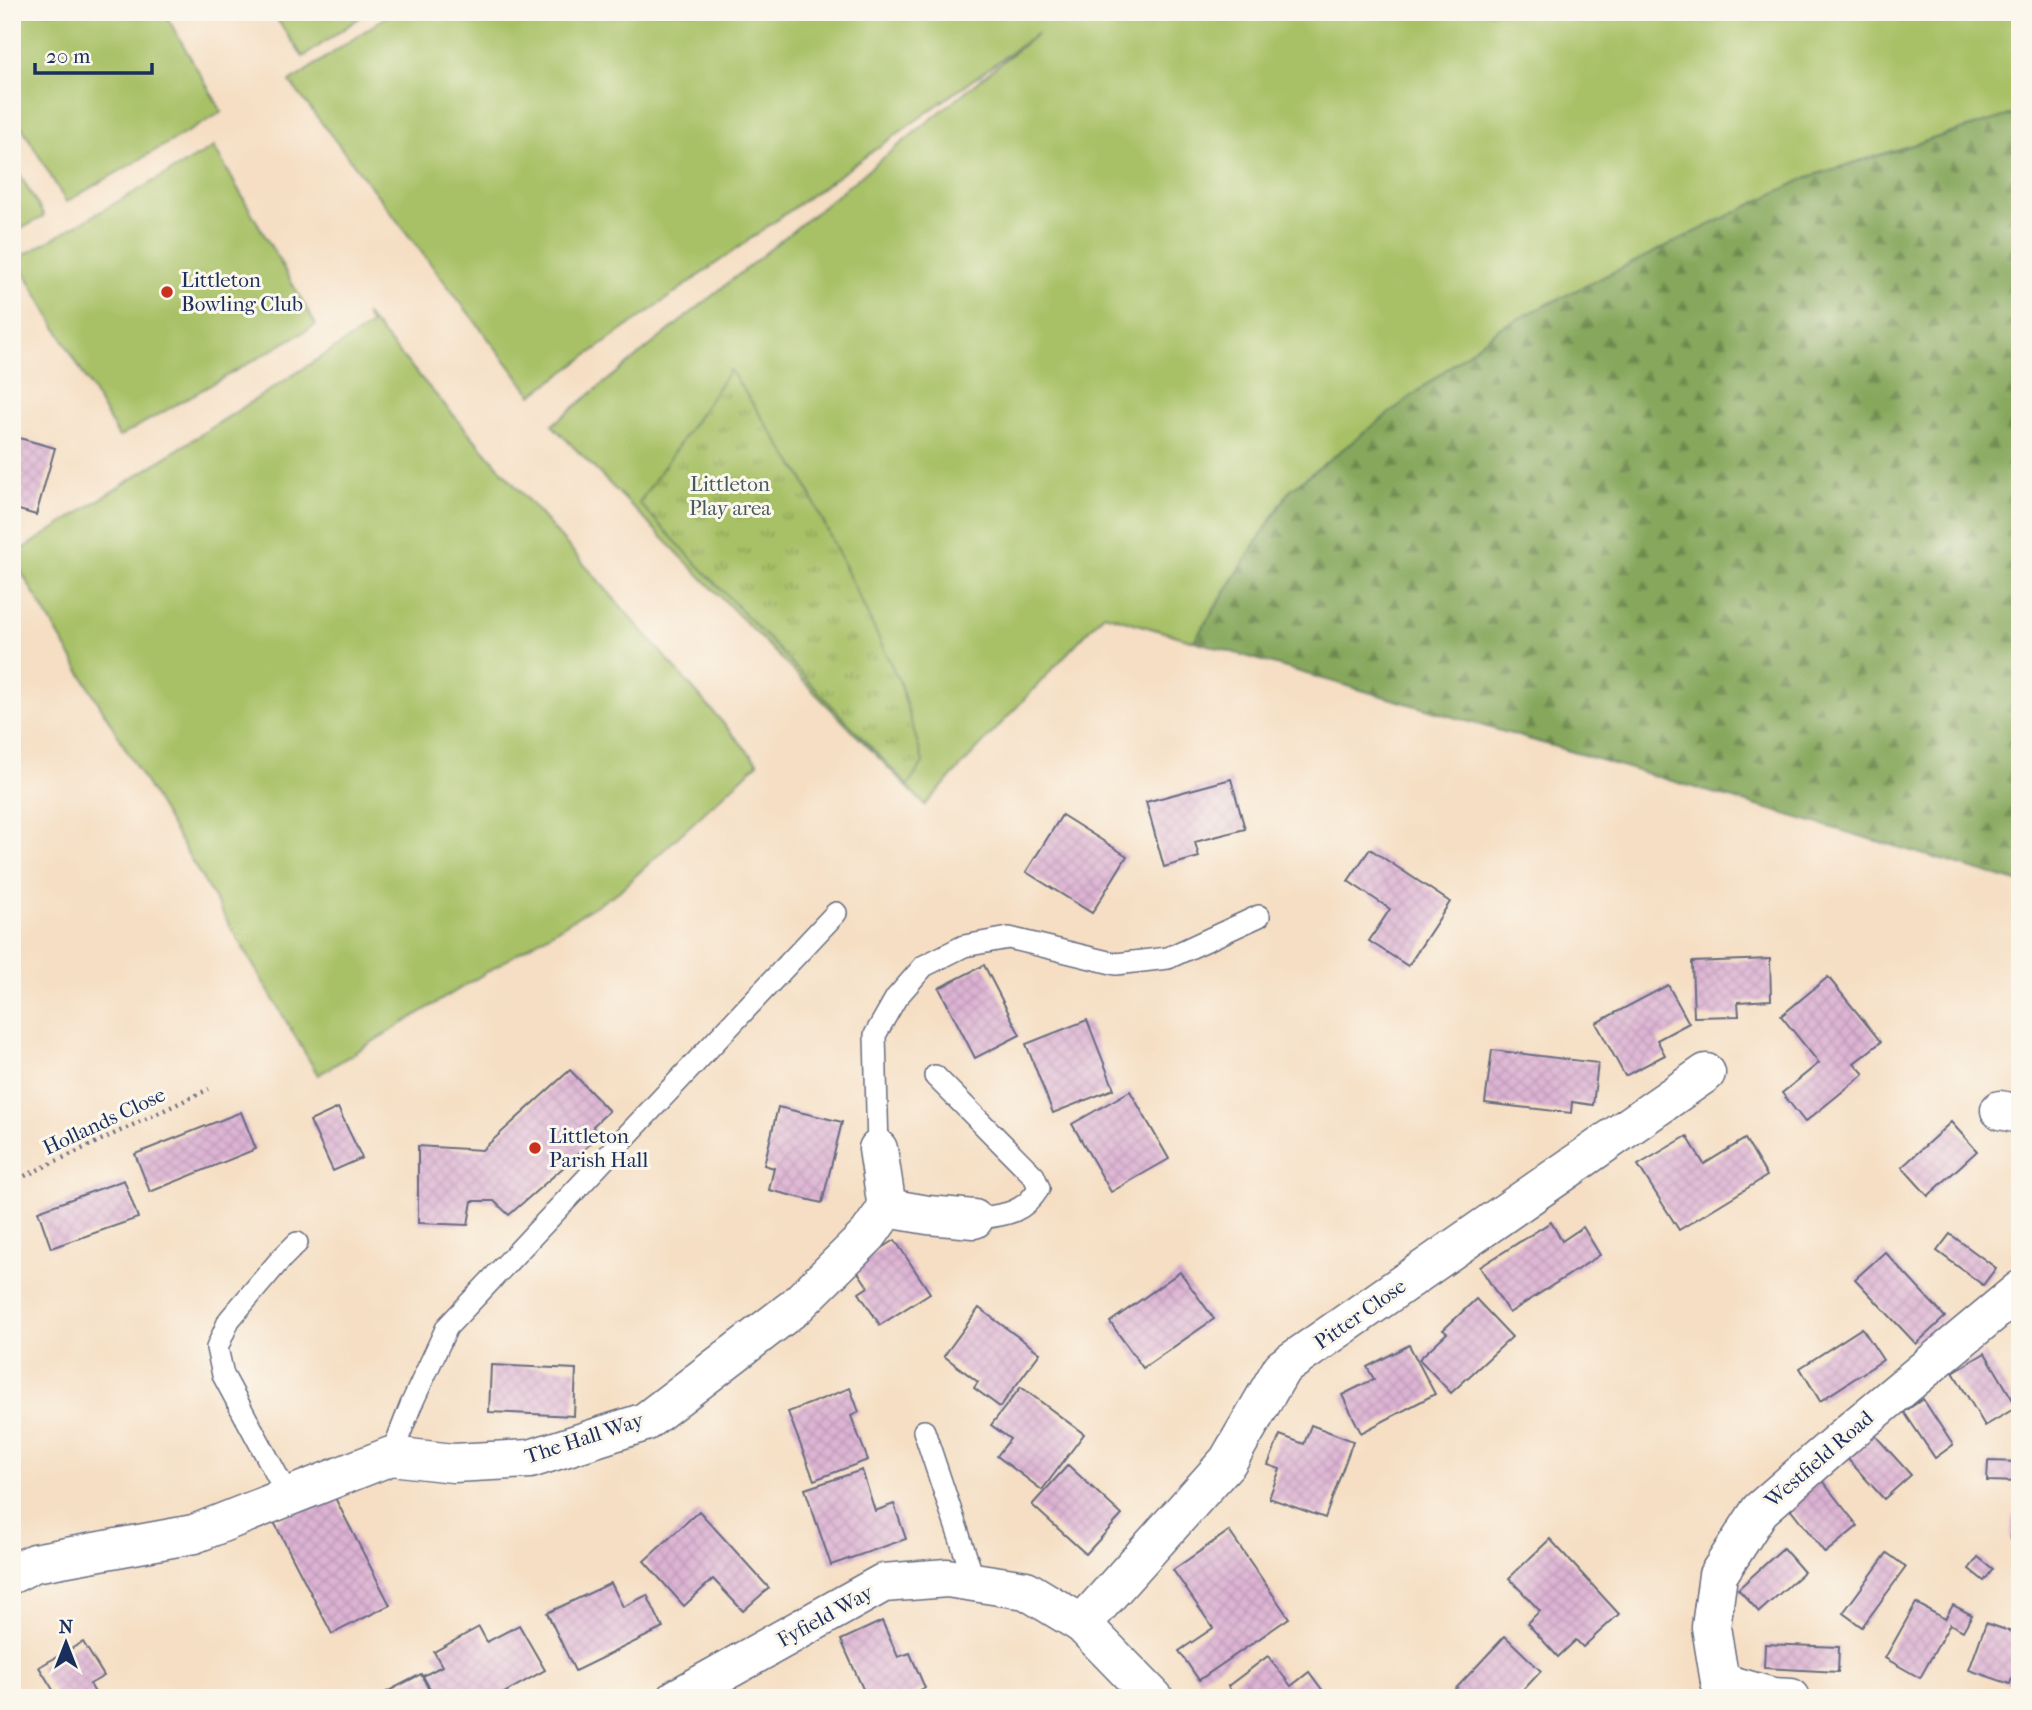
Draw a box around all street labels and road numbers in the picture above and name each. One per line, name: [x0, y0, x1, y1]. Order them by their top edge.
street label: Hollands Close: [39, 1082, 169, 1160]
street label: Pitter Close: [1310, 1274, 1410, 1354]
street label: Westfield Road: [1759, 1405, 1878, 1513]
street label: The Hall Way: [522, 1407, 647, 1468]
street label: Fyfield Way: [773, 1579, 878, 1652]

